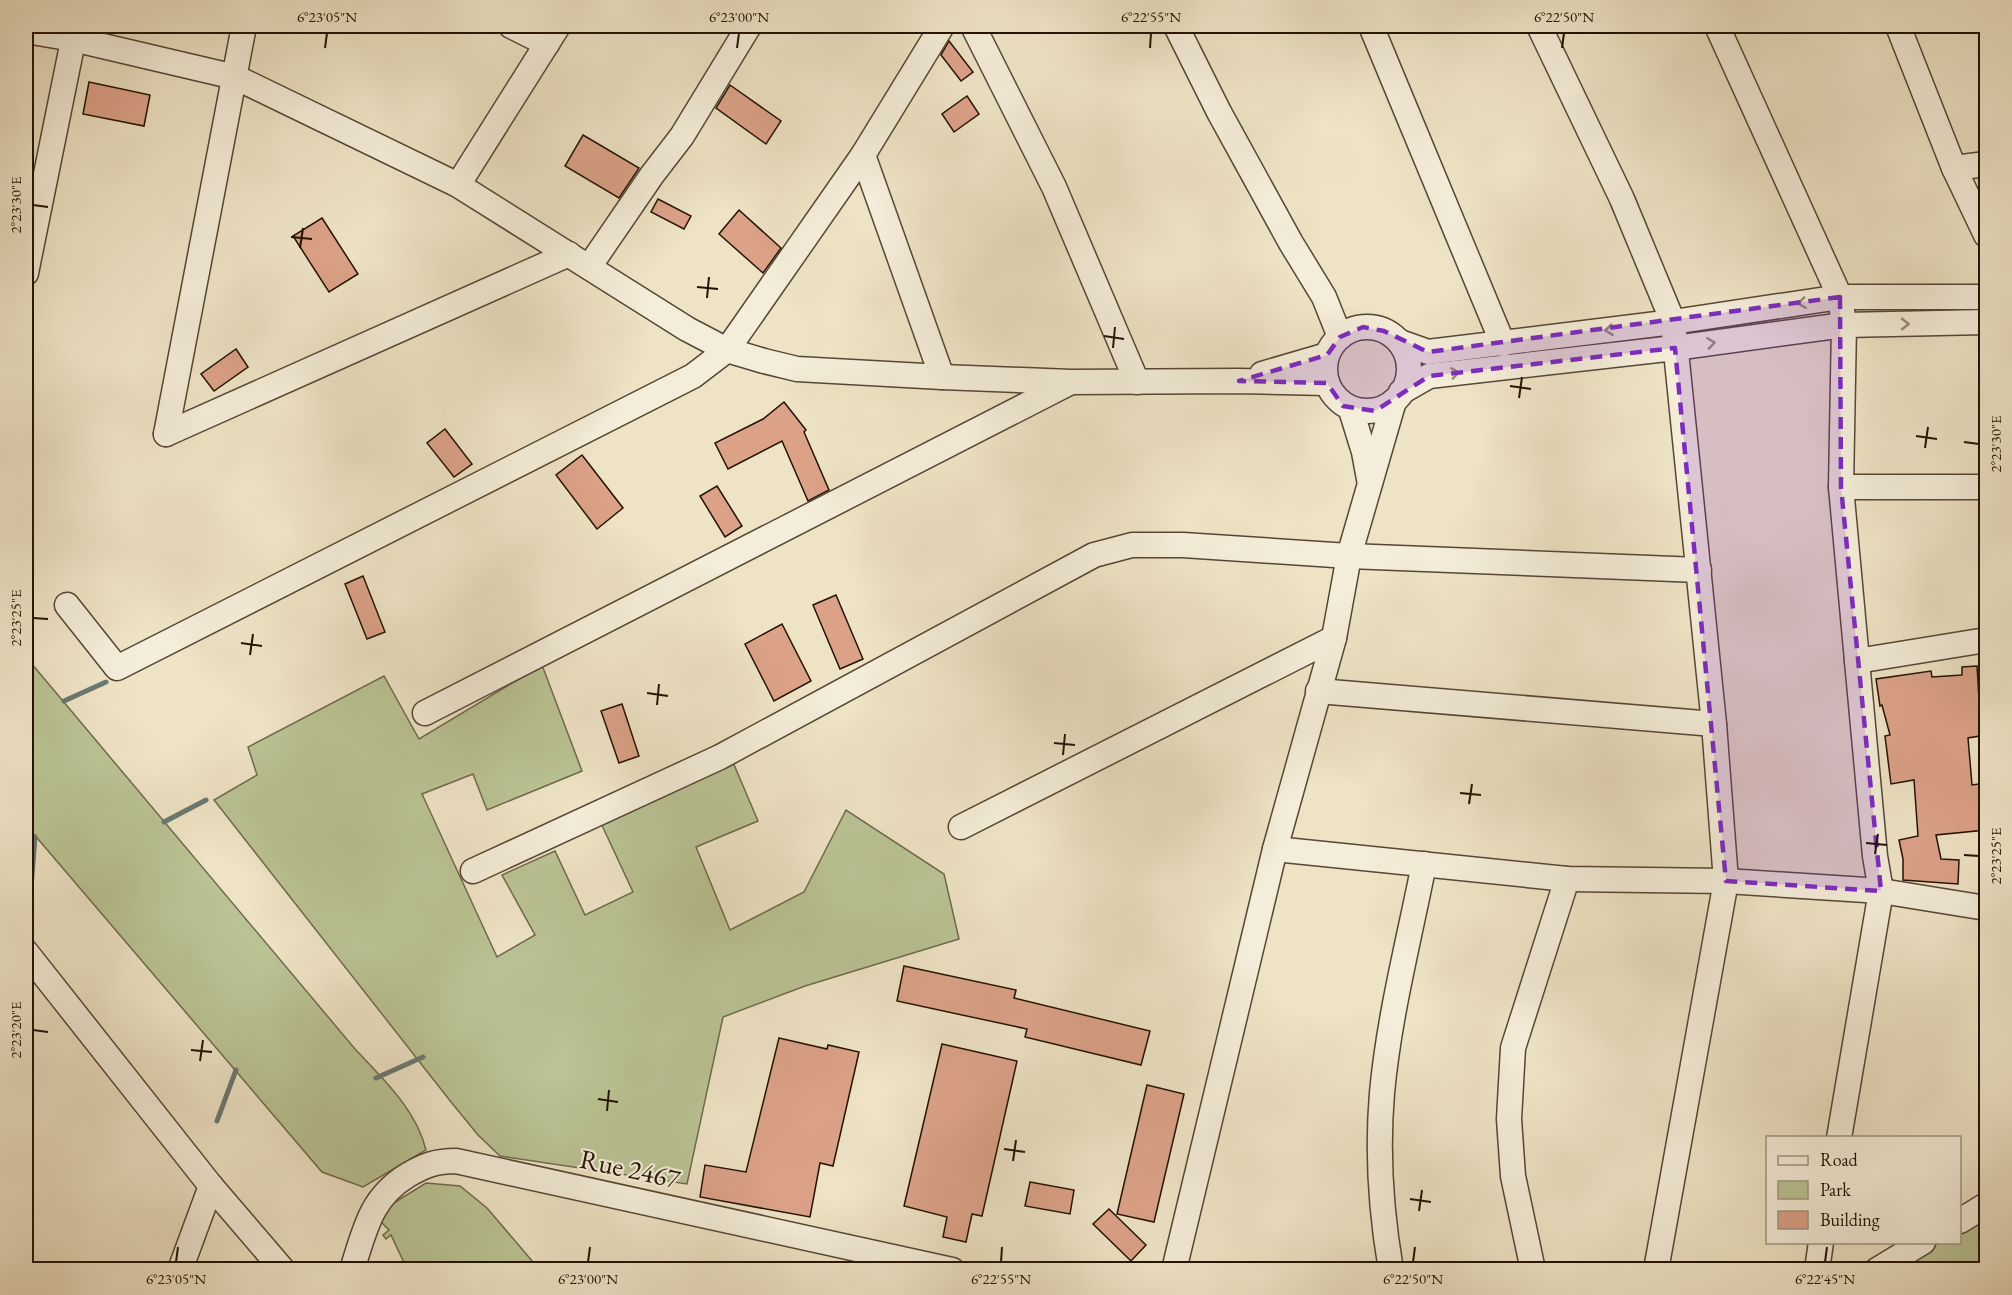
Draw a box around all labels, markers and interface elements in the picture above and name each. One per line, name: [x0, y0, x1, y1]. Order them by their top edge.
text: 6°23'05"N: [297, 7, 357, 26]
text: 6°23'00"N: [709, 7, 769, 26]
text: 6°22'55"N: [1121, 7, 1181, 26]
text: 6°22'50"N: [1534, 7, 1594, 26]
text: 2°23'30"E: [6, 176, 25, 233]
one-way arrow: [1798, 296, 1808, 309]
one-way arrow: [1901, 318, 1910, 330]
one-way arrow: [1605, 324, 1614, 336]
one-way arrow: [1707, 337, 1716, 350]
one-way arrow: [1451, 367, 1460, 379]
text: 2°23'30"E: [1986, 415, 2005, 472]
text: 2°23'25"E: [6, 589, 25, 646]
text: 2°23'25"E: [1986, 827, 2005, 884]
text: 2°23'20"E: [6, 1001, 25, 1058]
legend: [1766, 1136, 1961, 1244]
street label: Rue 2467: [577, 1141, 684, 1196]
text: Road: [1820, 1148, 1859, 1171]
text: Park: [1820, 1178, 1851, 1201]
text: Building: [1820, 1208, 1880, 1231]
text: 6°23'05"N: [146, 1269, 206, 1288]
text: 6°23'00"N: [558, 1269, 618, 1288]
text: 6°22'55"N: [971, 1269, 1031, 1288]
text: 6°22'50"N: [1383, 1269, 1443, 1288]
text: 6°22'45"N: [1795, 1269, 1855, 1288]

